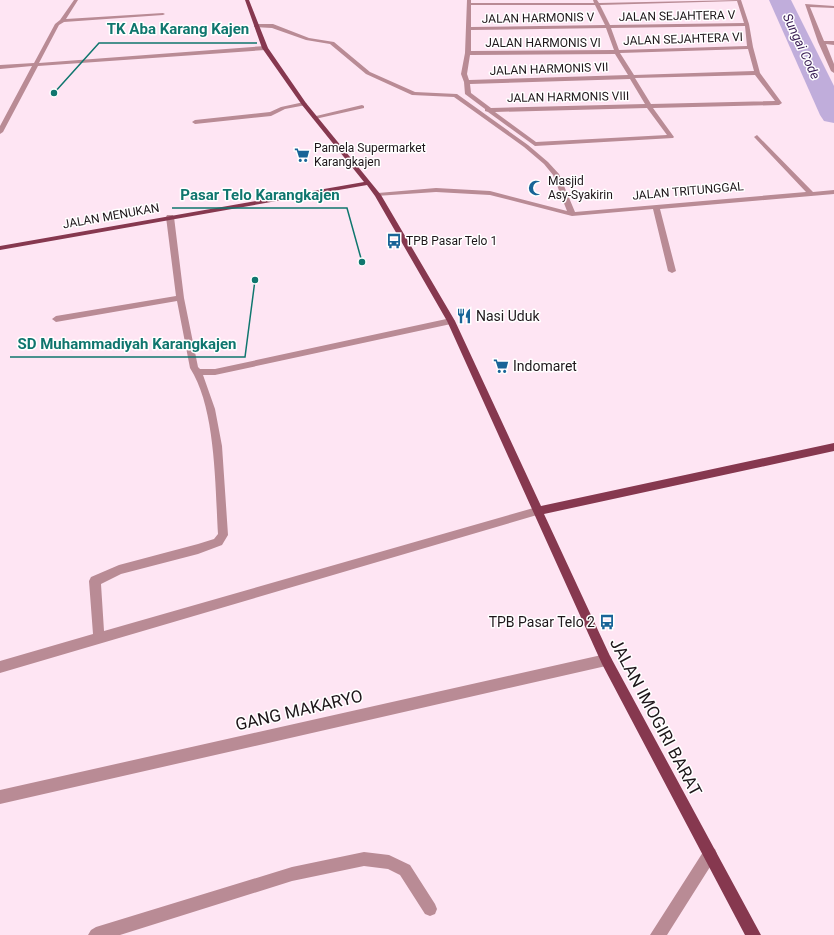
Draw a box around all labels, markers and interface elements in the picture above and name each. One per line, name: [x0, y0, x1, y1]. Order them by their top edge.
street label: JALAN SEJAHTERA V: [619, 8, 736, 24]
street label: JALAN HARMONIS V: [482, 10, 595, 26]
water label: Sungai Code: [780, 11, 823, 82]
callout: TK Aba Karang Kajen: [99, 16, 257, 43]
text: TK Aba Karang Kajen: [107, 20, 249, 38]
street label: JALAN SEJAHTERA VI: [623, 30, 743, 48]
street label: JALAN HARMONIS VI: [485, 36, 601, 50]
street label: JALAN HARMONIS VII: [489, 60, 609, 78]
street label: JALAN HARMONIS VIII: [507, 89, 629, 105]
place label: Pamela Supermarket Karangkajen: [314, 141, 426, 169]
supermarket icon: Pamela Supermarket Karangkajen: [293, 146, 311, 164]
place label: Masjid Asy-Syakirin: [548, 174, 613, 202]
mosque icon: Masjid Asy-Syakirin: [527, 179, 545, 197]
street label: JALAN TRITUNGGAL: [632, 179, 745, 203]
callout: Pasar Telo Karangkajen: [172, 181, 347, 208]
text: Pasar Telo Karangkajen: [180, 186, 340, 204]
street label: JALAN MENUKAN: [62, 201, 160, 231]
bus stop icon: TPB Pasar Telo 1: [385, 232, 403, 250]
place label: TPB Pasar Telo 1: [406, 234, 497, 248]
restaurant icon: Nasi Uduk: [455, 307, 473, 325]
place label: Nasi Uduk: [476, 308, 540, 324]
callout: SD Muhammadiyah Karangkajen: [10, 330, 245, 357]
text: SD Muhammadiyah Karangkajen: [18, 335, 236, 353]
supermarket icon: Indomaret: [492, 357, 510, 375]
place label: Indomaret: [513, 358, 577, 374]
bus stop icon: TPB Pasar Telo 2: [598, 613, 616, 631]
place label: TPB Pasar Telo 2: [489, 614, 595, 630]
street label: JALAN IMOGIRI BARAT: [606, 635, 706, 799]
street label: GANG MAKARYO: [233, 686, 365, 734]

